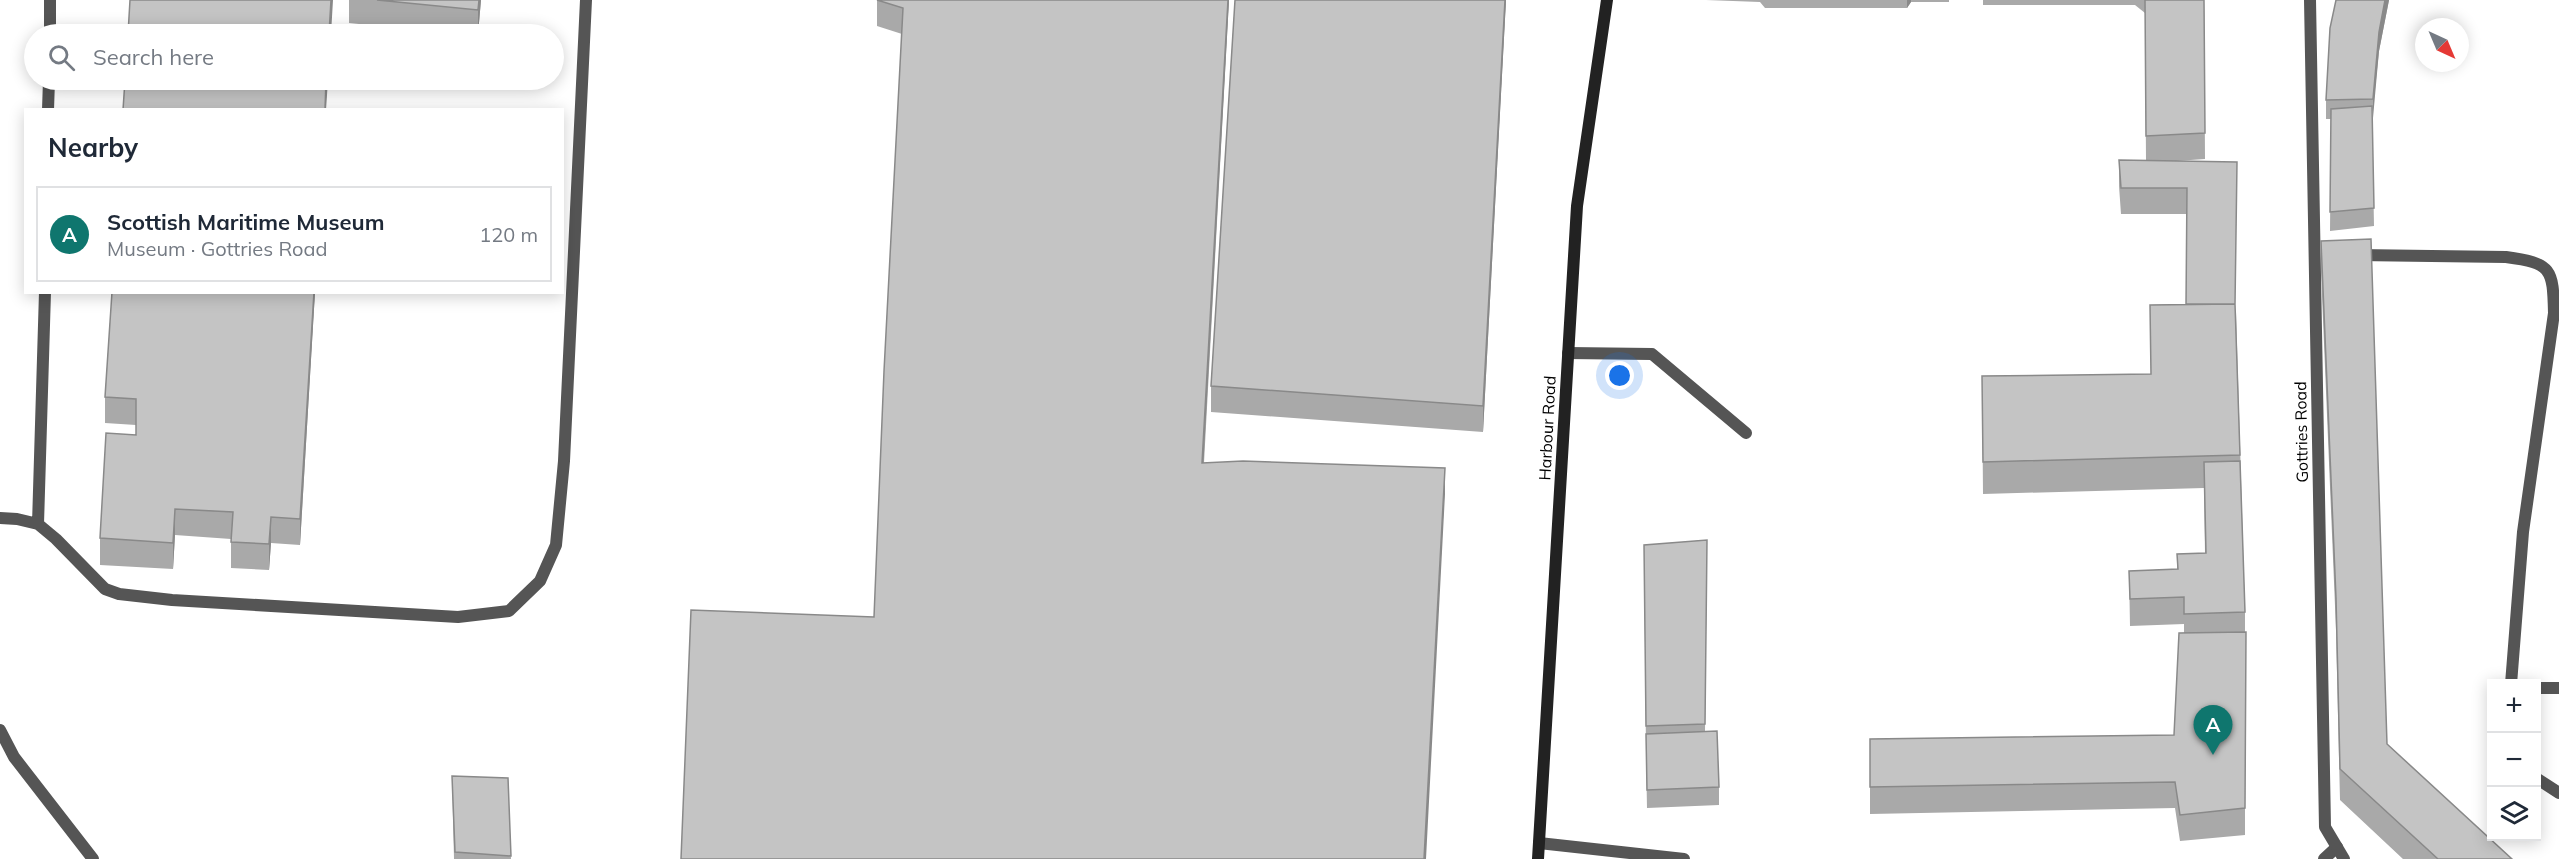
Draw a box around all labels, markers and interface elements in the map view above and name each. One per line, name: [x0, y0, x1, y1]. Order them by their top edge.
north arrow: [2415, 18, 2469, 72]
search box: [24, 24, 564, 90]
icon: search: [45, 41, 78, 74]
text: Search here: [93, 43, 214, 71]
text: Nearby: [48, 131, 138, 164]
text: Scottish Maritime Museum: [107, 208, 384, 236]
text: A: [62, 222, 77, 247]
text: 120 m: [479, 222, 538, 247]
text: Museum · Gottries Road: [107, 236, 327, 261]
your location: [1605, 361, 1634, 390]
street label: Harbour Road: [1534, 375, 1560, 481]
street label: Gottries Road: [2290, 381, 2312, 483]
map controls: [2487, 679, 2541, 841]
button: +: [2487, 679, 2541, 733]
pin: A: [2194, 706, 2232, 755]
button: −: [2487, 733, 2541, 787]
button: layers: [2487, 787, 2541, 841]

